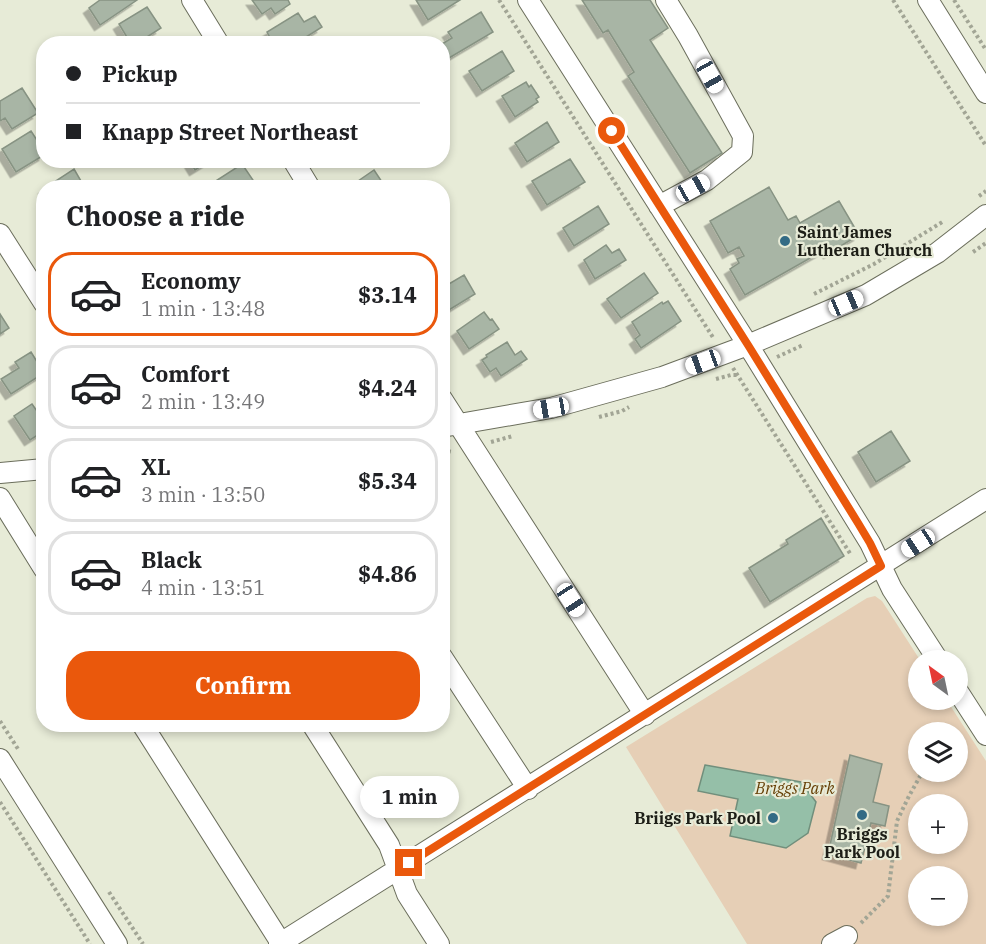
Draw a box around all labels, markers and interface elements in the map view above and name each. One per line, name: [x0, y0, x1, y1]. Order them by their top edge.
car: [693, 56, 727, 96]
text: Pickup: [102, 59, 178, 88]
text: Knapp Street Northeast: [102, 117, 358, 146]
route start: [598, 117, 625, 144]
car: [673, 171, 713, 205]
text: Choose a ride: [66, 198, 245, 233]
place label: Saint James Lutheran Church: [797, 222, 932, 260]
marker: Saint James Lutheran Church: [778, 234, 792, 248]
text: Economy: [141, 266, 241, 295]
icon: car: [69, 267, 123, 321]
text: $3.14: [358, 280, 417, 309]
car: [826, 288, 866, 318]
text: 1 min · 13:48: [141, 295, 265, 322]
car: [683, 347, 723, 377]
text: Comfort: [141, 359, 230, 388]
icon: car: [69, 360, 123, 414]
text: $4.24: [358, 373, 417, 402]
text: 2 min · 13:49: [141, 388, 265, 415]
car: [532, 396, 570, 420]
text: XL: [141, 452, 171, 481]
icon: car: [69, 453, 123, 507]
text: $5.34: [358, 466, 417, 495]
text: 3 min · 13:50: [141, 481, 265, 508]
car: [898, 526, 938, 560]
text: Black: [141, 545, 202, 574]
icon: car: [69, 546, 123, 600]
text: $4.86: [358, 559, 417, 588]
text: 4 min · 13:51: [141, 574, 265, 601]
car: [554, 580, 588, 620]
north arrow: [908, 650, 968, 710]
map controls: [908, 650, 968, 926]
button: Confirm: [66, 651, 420, 720]
button: layers: [908, 722, 968, 782]
callout: 1 min: [360, 776, 458, 818]
park label: Briggs Park: [754, 778, 835, 798]
text: 1 min: [382, 783, 438, 810]
button: +: [908, 794, 968, 854]
place label: Briigs Park Pool: [634, 808, 761, 828]
marker: Briggs Park Pool: [855, 808, 869, 822]
marker: Briigs Park Pool: [766, 811, 780, 825]
place label: Briggs Park Pool: [824, 824, 900, 862]
route end: [395, 849, 422, 876]
button: −: [908, 866, 968, 926]

